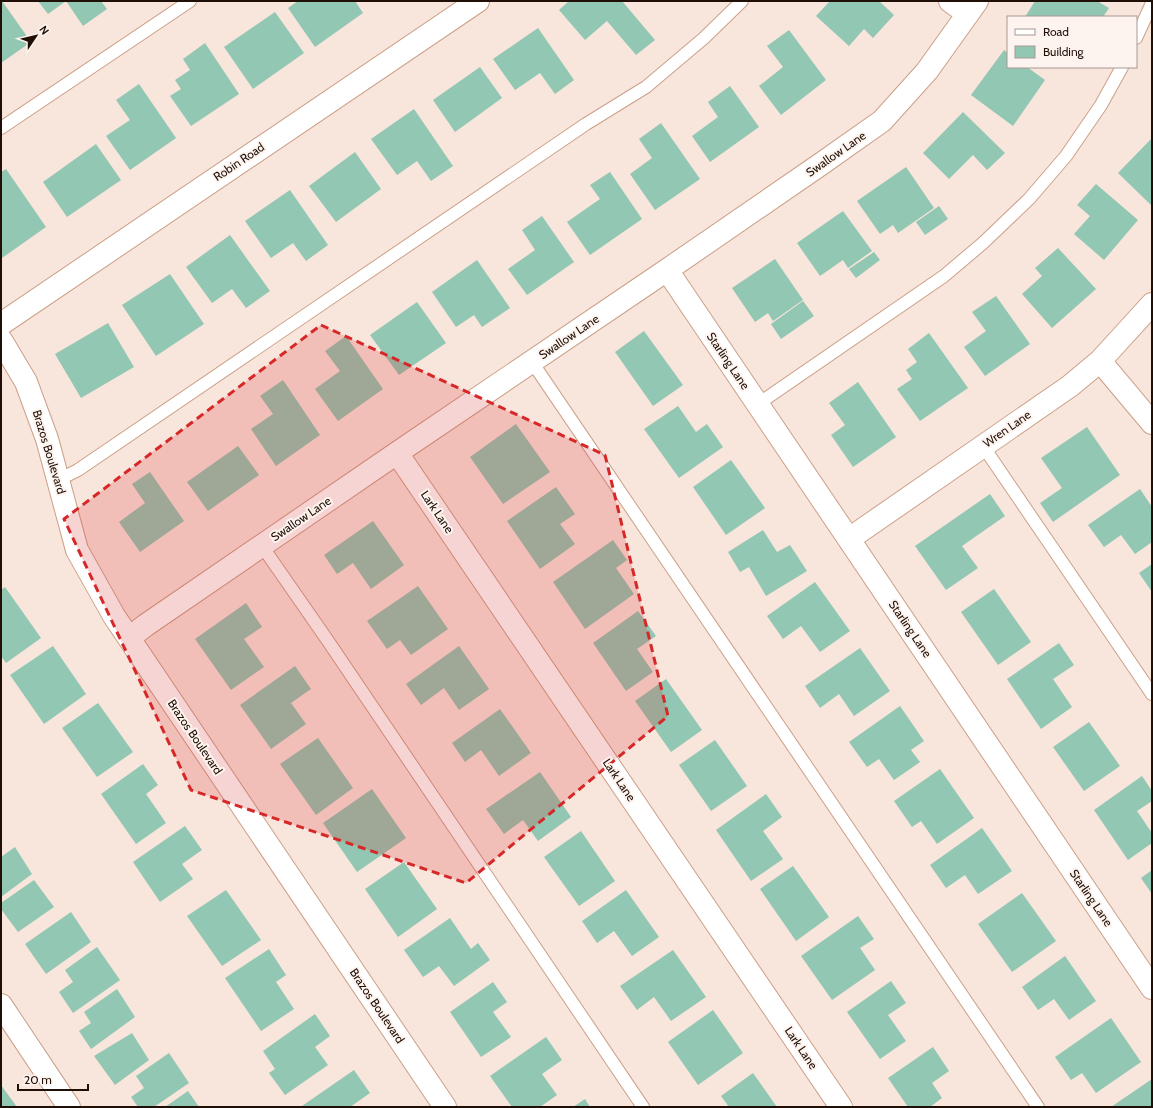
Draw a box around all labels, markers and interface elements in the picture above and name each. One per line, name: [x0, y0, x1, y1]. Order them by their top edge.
north arrow: [16, 16, 56, 56]
legend: [1007, 16, 1137, 68]
text: N: [36, 23, 52, 37]
text: Road: [1043, 24, 1069, 39]
text: Building: [1043, 44, 1085, 59]
street label: Swallow Lane: [803, 128, 868, 180]
street label: Robin Road: [210, 139, 267, 184]
street label: Swallow Lane: [536, 311, 602, 362]
street label: Starling Lane: [704, 329, 753, 392]
street label: Wren Lane: [980, 407, 1033, 450]
street label: Brazos Boulevard: [30, 408, 69, 496]
street label: Lark Lane: [418, 488, 457, 536]
street label: Swallow Lane: [268, 493, 334, 544]
street label: Starling Lane: [886, 597, 935, 660]
street label: Brazos Boulevard: [165, 696, 226, 777]
street label: Lark Lane: [600, 756, 639, 804]
street label: Starling Lane: [1067, 866, 1116, 929]
street label: Brazos Boulevard: [347, 965, 408, 1046]
street label: Lark Lane: [782, 1024, 821, 1072]
scale bar: [18, 1066, 88, 1092]
text: 20 m: [24, 1072, 52, 1087]

